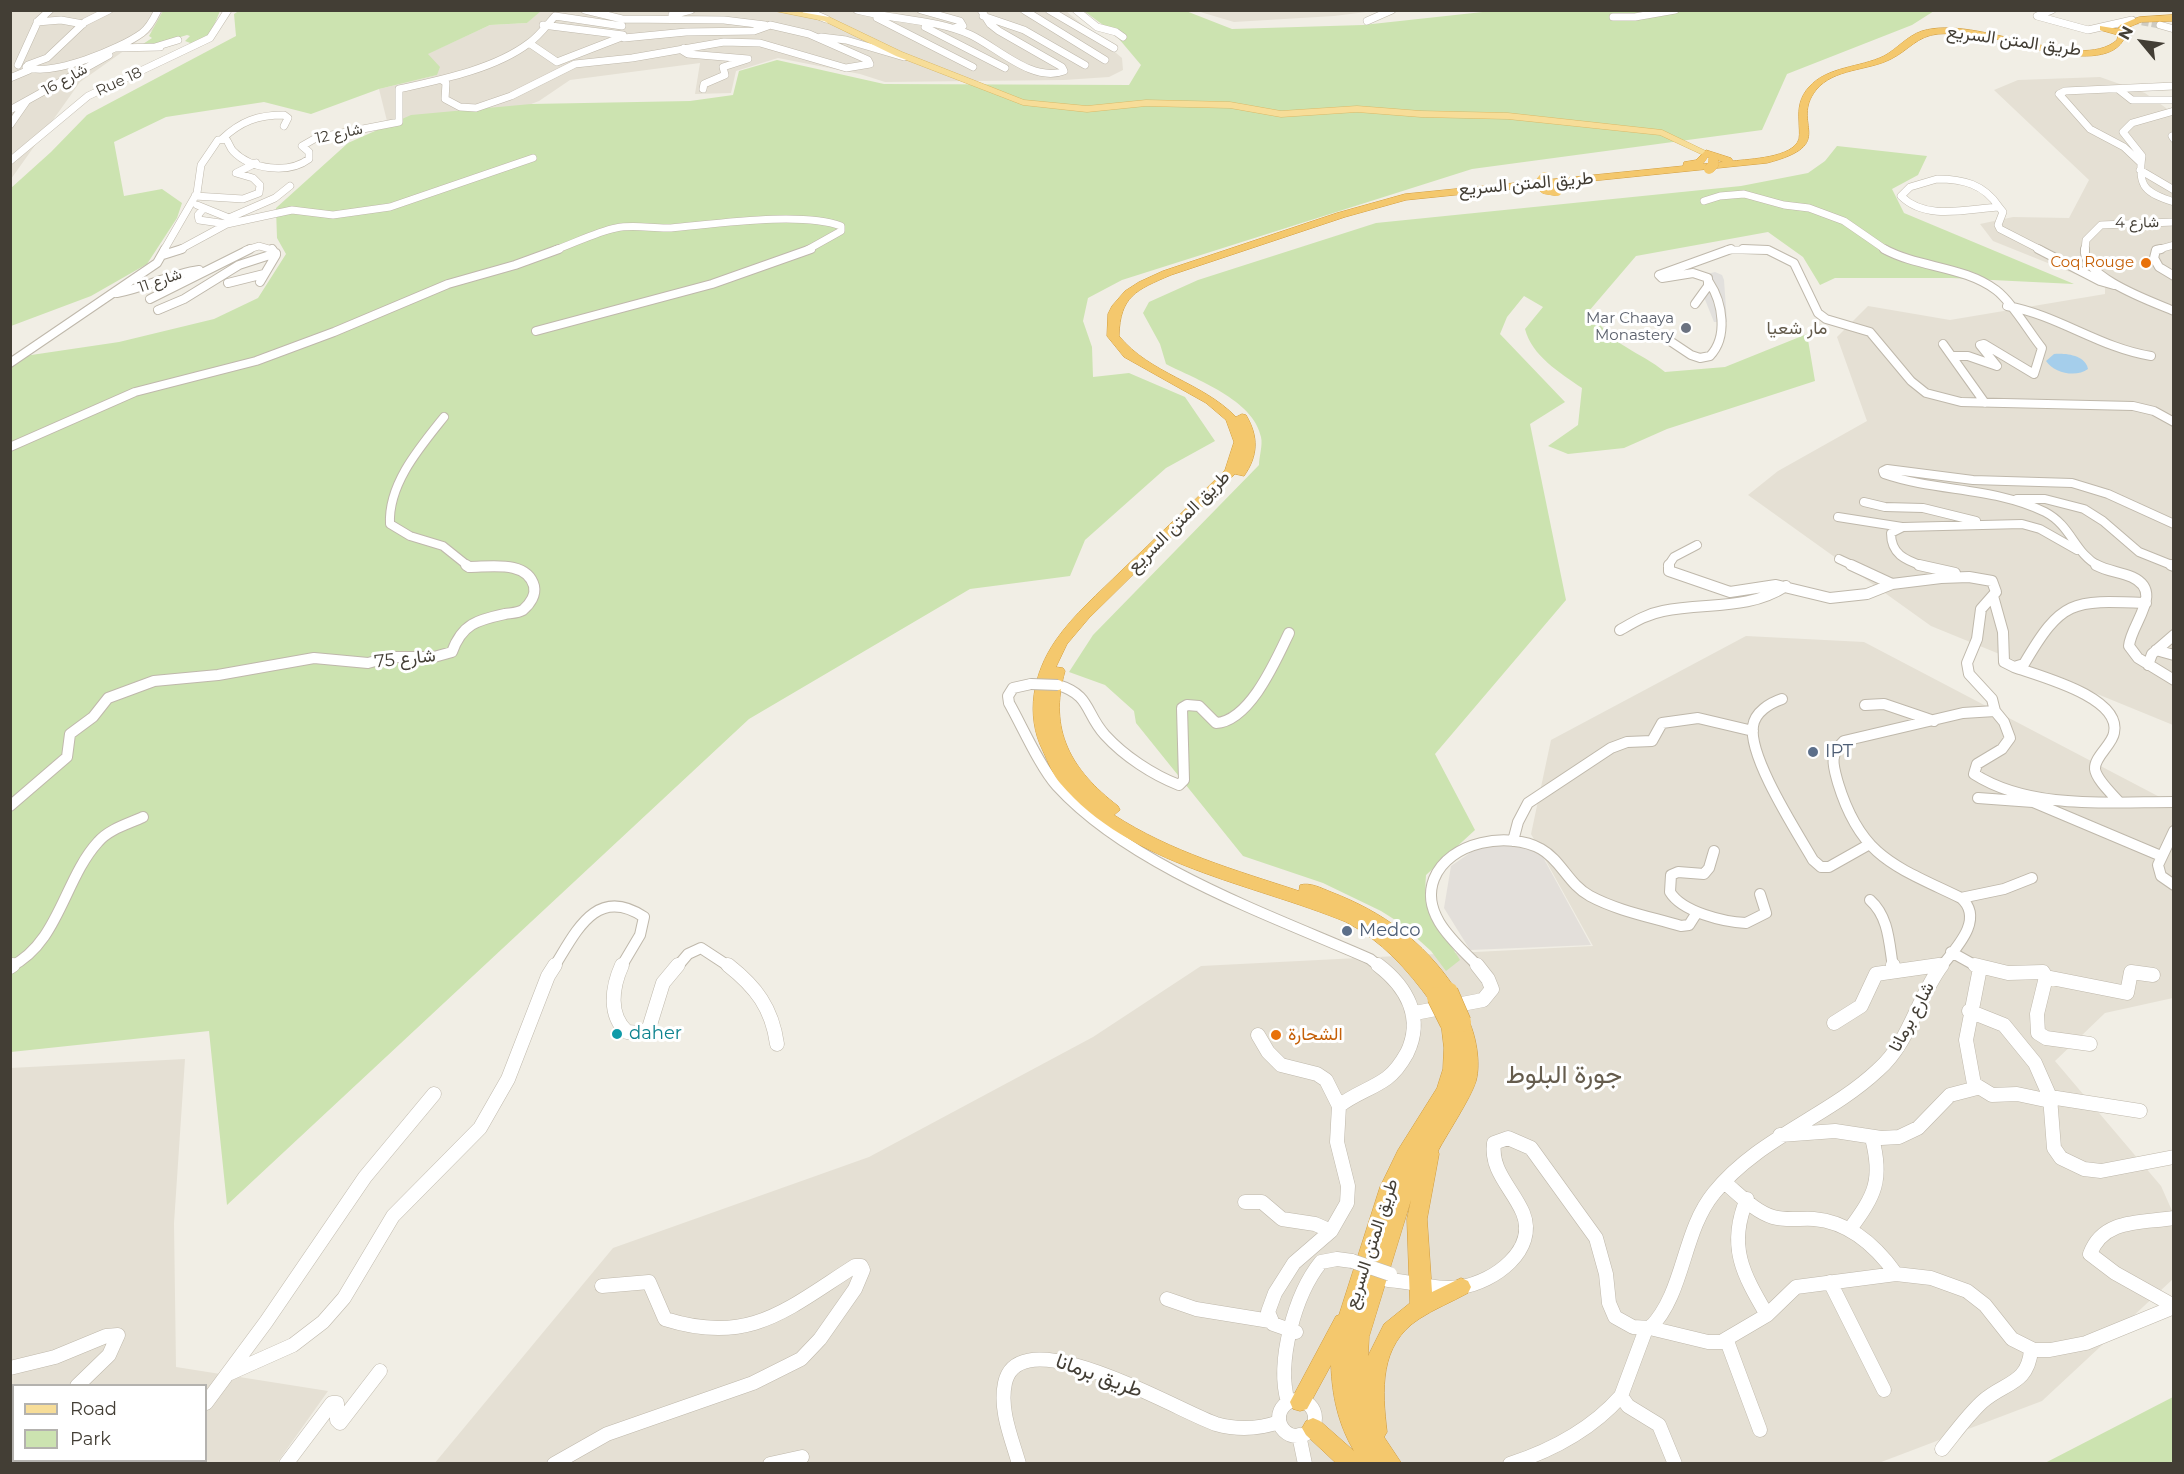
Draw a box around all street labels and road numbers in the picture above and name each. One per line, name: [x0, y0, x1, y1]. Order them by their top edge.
street label: طريق المتن السريع: [1945, 21, 2083, 61]
street label: شارع 16: [39, 60, 91, 100]
street label: Rue 18: [93, 64, 145, 100]
street label: شارع 12: [314, 120, 364, 148]
street label: طريق المتن السريع: [1458, 167, 1594, 201]
street label: شارع 4: [2115, 214, 2159, 232]
street label: شارع 11: [136, 265, 184, 297]
street label: طريق المتن السريع: [1123, 466, 1235, 578]
street label: شارع 75: [373, 645, 437, 673]
street label: شارع برمانا: [1885, 978, 1939, 1056]
street label: طريق المتن السريع: [1341, 1176, 1403, 1312]
street label: طريق برمانا: [1052, 1349, 1146, 1403]

